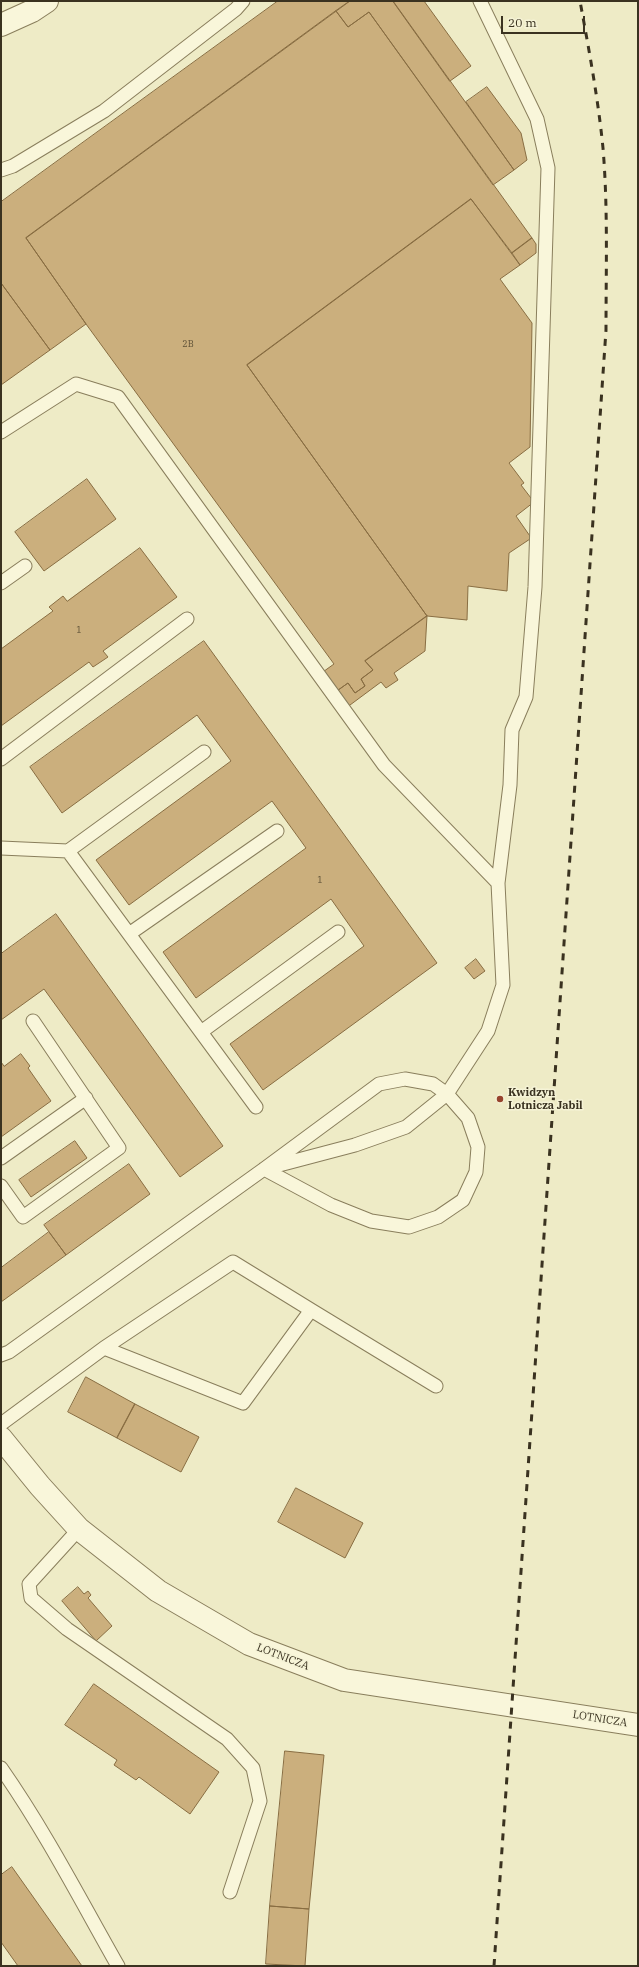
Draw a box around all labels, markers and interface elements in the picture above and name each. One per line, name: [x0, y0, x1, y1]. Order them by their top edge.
scale bar: [503, 8, 587, 34]
text: 20 m: [508, 15, 537, 30]
house number: 2B: [182, 339, 194, 349]
house number: 1: [76, 625, 82, 635]
house number: 1: [317, 875, 323, 885]
place label: Kwidzyn Lotnicza Jabil: [508, 1086, 583, 1112]
marker: Kwidzyn Lotnicza Jabil: [495, 1094, 505, 1104]
street label: LOTNICZA: [255, 1641, 311, 1673]
street label: LOTNICZA: [572, 1708, 628, 1730]

